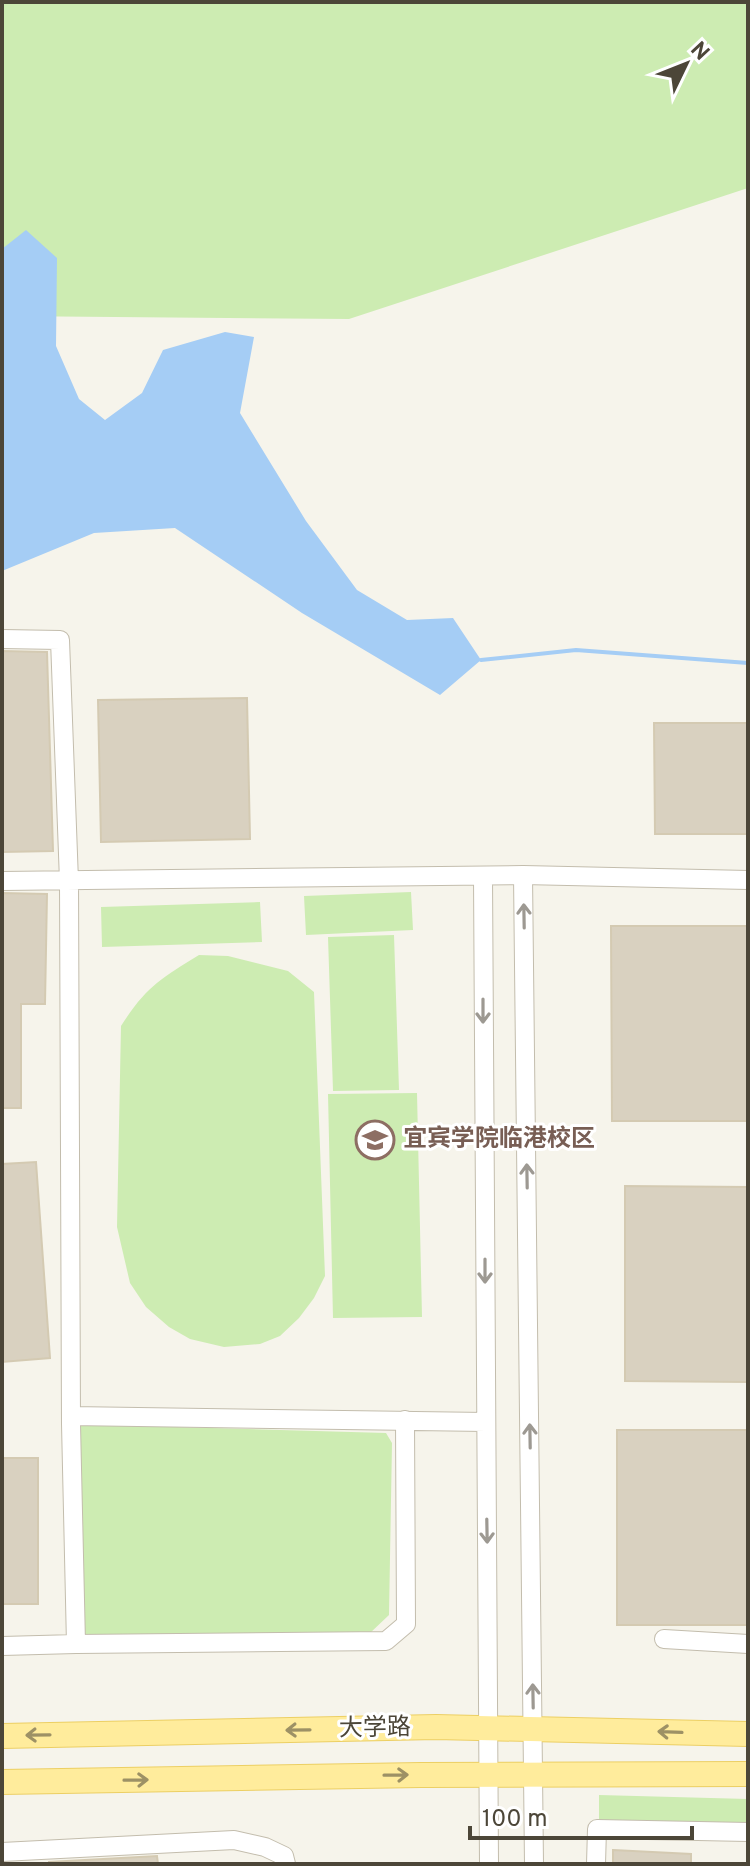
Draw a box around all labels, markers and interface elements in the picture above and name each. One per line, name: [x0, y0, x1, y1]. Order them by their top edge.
north arrow: [646, 24, 726, 104]
text: N: [684, 37, 714, 67]
one-way arrow: [516, 903, 532, 930]
one-way arrow: [476, 997, 491, 1024]
school or university icon: 宜宾学院临港校区: [354, 1119, 396, 1161]
place label: 宜宾学院临港校区: [403, 1125, 595, 1155]
one-way arrow: [519, 1163, 535, 1190]
one-way arrow: [477, 1257, 493, 1284]
one-way arrow: [522, 1423, 538, 1450]
one-way arrow: [479, 1517, 495, 1544]
one-way arrow: [525, 1683, 541, 1710]
street label: 大学路: [339, 1713, 411, 1745]
one-way arrow: [285, 1722, 312, 1738]
one-way arrow: [657, 1724, 684, 1739]
one-way arrow: [25, 1728, 52, 1743]
one-way arrow: [382, 1768, 409, 1783]
one-way arrow: [122, 1772, 149, 1788]
scale bar: [470, 1790, 692, 1840]
text: 100 m: [482, 1805, 548, 1835]

